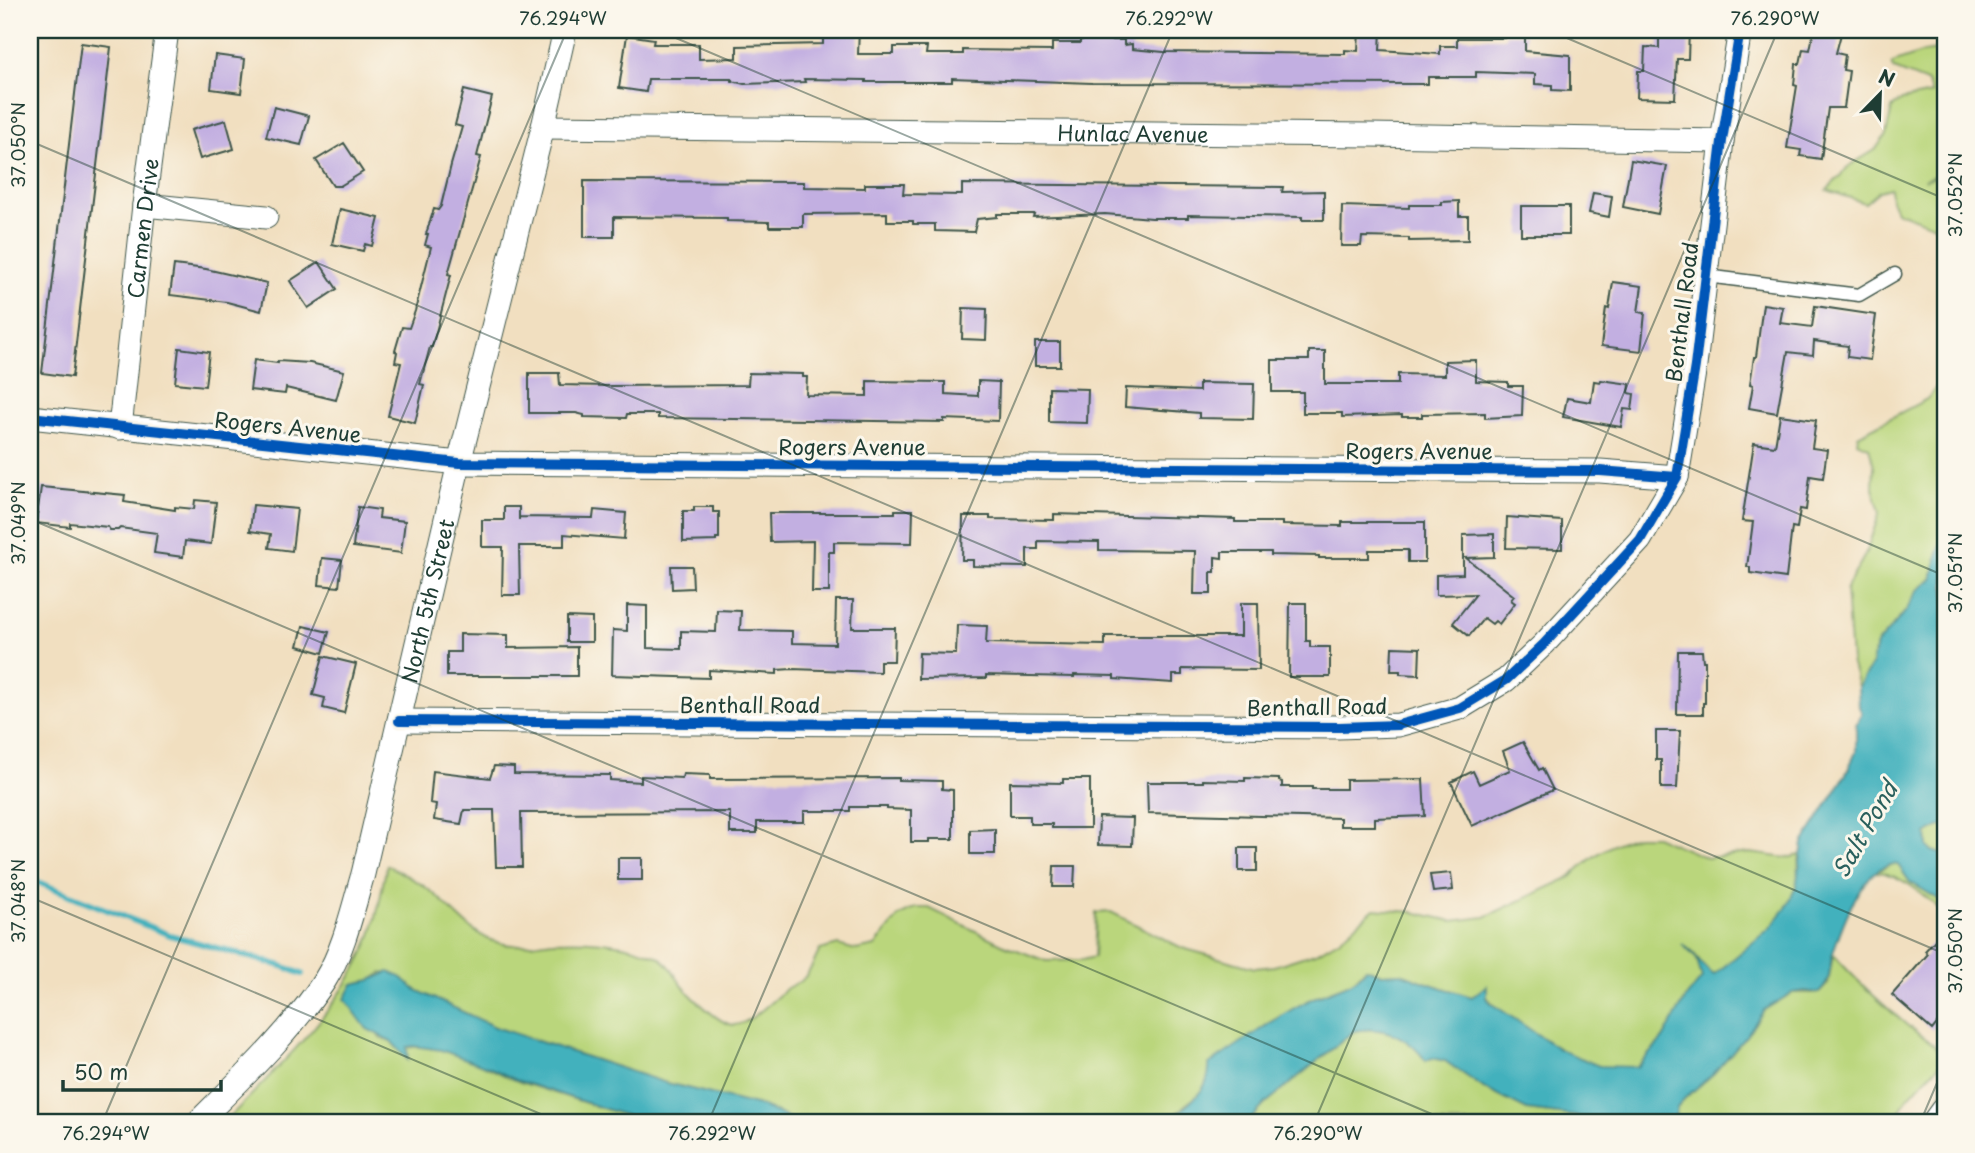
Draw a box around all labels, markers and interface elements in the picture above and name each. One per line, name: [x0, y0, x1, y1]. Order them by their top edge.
text: 76.294°W: [519, 4, 607, 31]
text: 76.292°W: [1125, 4, 1213, 31]
text: 76.290°W: [1731, 4, 1820, 31]
north arrow: [1846, 60, 1916, 130]
text: N: [1875, 62, 1899, 93]
text: 37.050°N: [4, 102, 31, 188]
street label: Hunlac Avenue: [1057, 116, 1209, 149]
text: 37.052°N: [1941, 153, 1968, 237]
street label: Carmen Drive: [118, 156, 166, 300]
street label: Benthall Road: [1657, 240, 1705, 384]
street label: Rogers Avenue: [213, 402, 363, 450]
street label: Rogers Avenue: [778, 430, 926, 462]
street label: Rogers Avenue: [1345, 434, 1493, 466]
text: 37.049°N: [4, 481, 31, 565]
street label: North 5th Street: [392, 515, 461, 686]
text: 37.051°N: [1941, 533, 1968, 613]
street label: Benthall Road: [680, 688, 820, 720]
street label: Benthall Road: [1246, 689, 1388, 723]
water label: Salt Pond: [1823, 772, 1907, 883]
text: 37.048°N: [4, 859, 31, 943]
text: 37.050°N: [1941, 908, 1968, 994]
scale bar: [63, 1048, 220, 1092]
text: 50 m: [74, 1055, 128, 1087]
text: 76.294°W: [62, 1119, 150, 1146]
text: 76.292°W: [668, 1119, 756, 1146]
text: 76.290°W: [1274, 1119, 1363, 1146]

